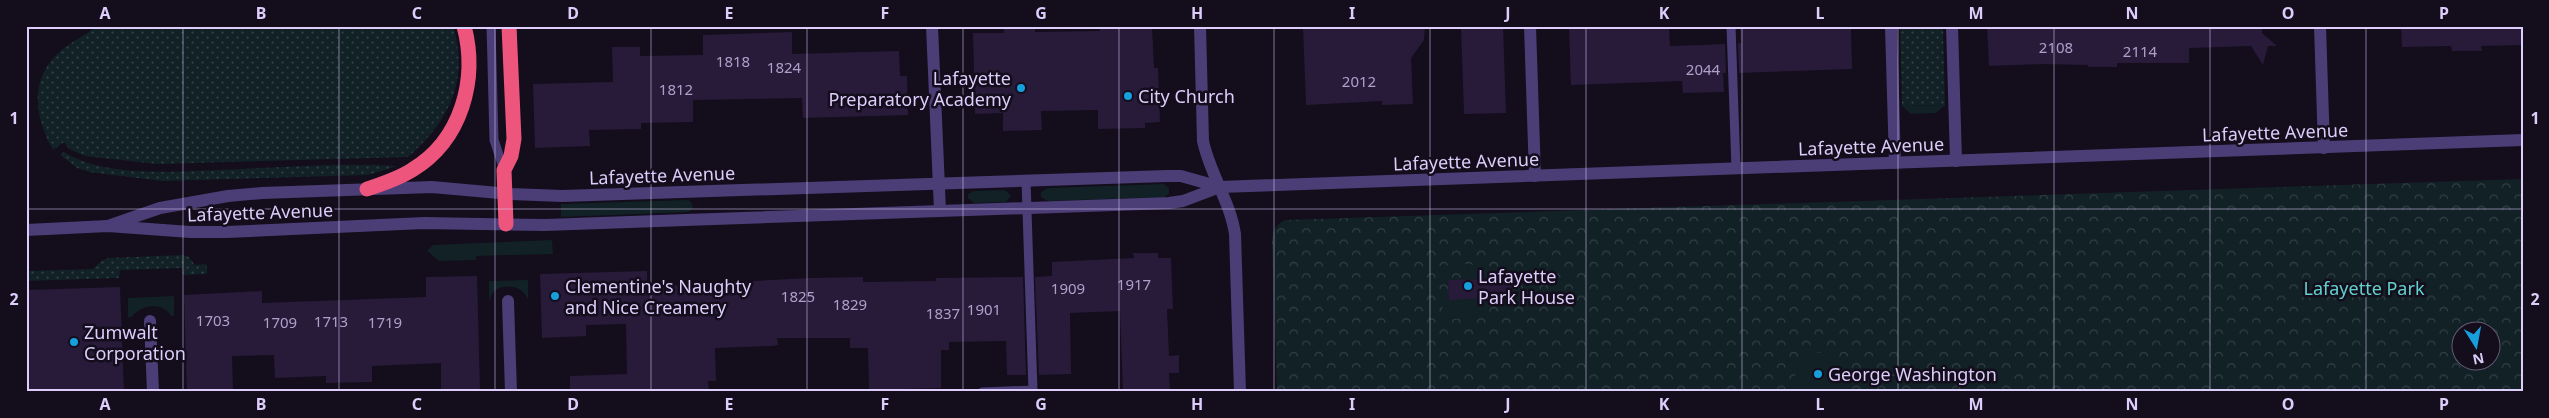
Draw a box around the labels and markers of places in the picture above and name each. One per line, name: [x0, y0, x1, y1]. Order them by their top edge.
place label: Lafayette Preparatory Academy: [828, 66, 1012, 111]
marker: Lafayette Preparatory Academy: [1015, 82, 1027, 94]
place label: City Church: [1138, 84, 1235, 108]
marker: City Church: [1122, 90, 1134, 102]
place label: Lafayette Park House: [1478, 264, 1575, 309]
place label: Clementine's Naughty and Nice Creamery: [565, 274, 752, 319]
marker: Lafayette Park House: [1462, 280, 1474, 292]
marker: Clementine's Naughty and Nice Creamery: [549, 290, 561, 302]
place label: Zumwalt Corporation: [84, 320, 186, 365]
marker: Zumwalt Corporation: [68, 336, 80, 348]
place label: George Washington: [1828, 362, 1997, 386]
marker: George Washington: [1812, 368, 1824, 380]

